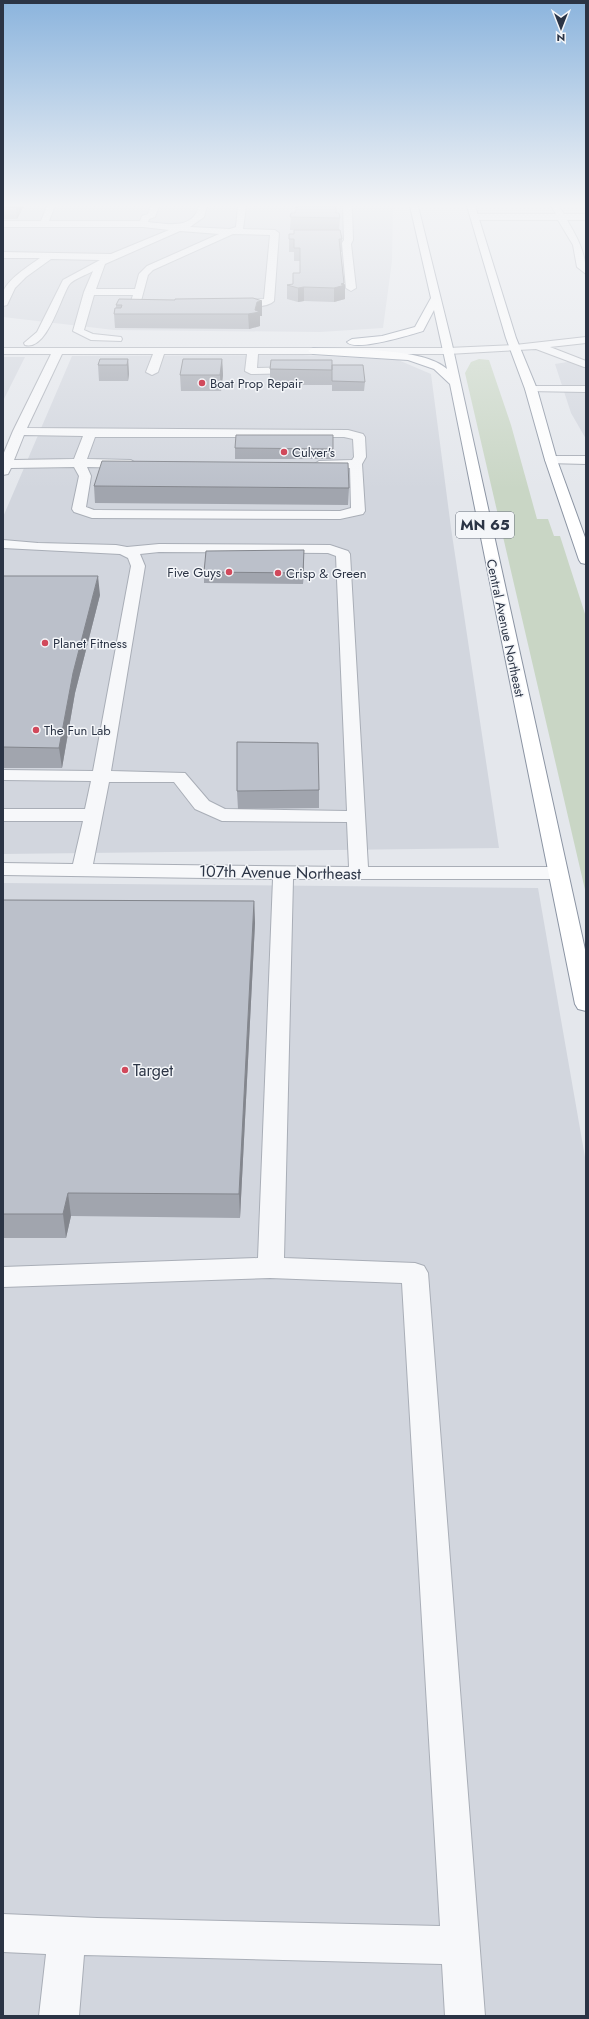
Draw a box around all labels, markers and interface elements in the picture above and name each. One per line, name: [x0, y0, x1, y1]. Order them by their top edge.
north arrow: [541, 8, 581, 48]
text: N: [557, 30, 565, 46]
place label: Boat Prop Repair: [210, 374, 303, 393]
marker: Boat Prop Repair: [197, 378, 207, 388]
place label: Culver's: [292, 443, 335, 462]
marker: Culver's: [279, 447, 289, 457]
road number: MN 65: [456, 512, 514, 538]
street label: Central Avenue Northeast: [482, 557, 530, 700]
place label: Five Guys: [167, 563, 221, 582]
place label: Crisp & Green: [286, 564, 367, 583]
marker: Five Guys: [224, 567, 234, 577]
marker: Crisp & Green: [273, 568, 283, 578]
place label: Planet Fitness: [53, 634, 127, 653]
marker: Planet Fitness: [40, 638, 50, 648]
place label: The Fun Lab: [44, 721, 111, 740]
marker: The Fun Lab: [31, 725, 41, 735]
street label: 107th Avenue Northeast: [199, 860, 361, 885]
place label: Target: [133, 1059, 173, 1082]
marker: Target: [120, 1065, 130, 1075]

